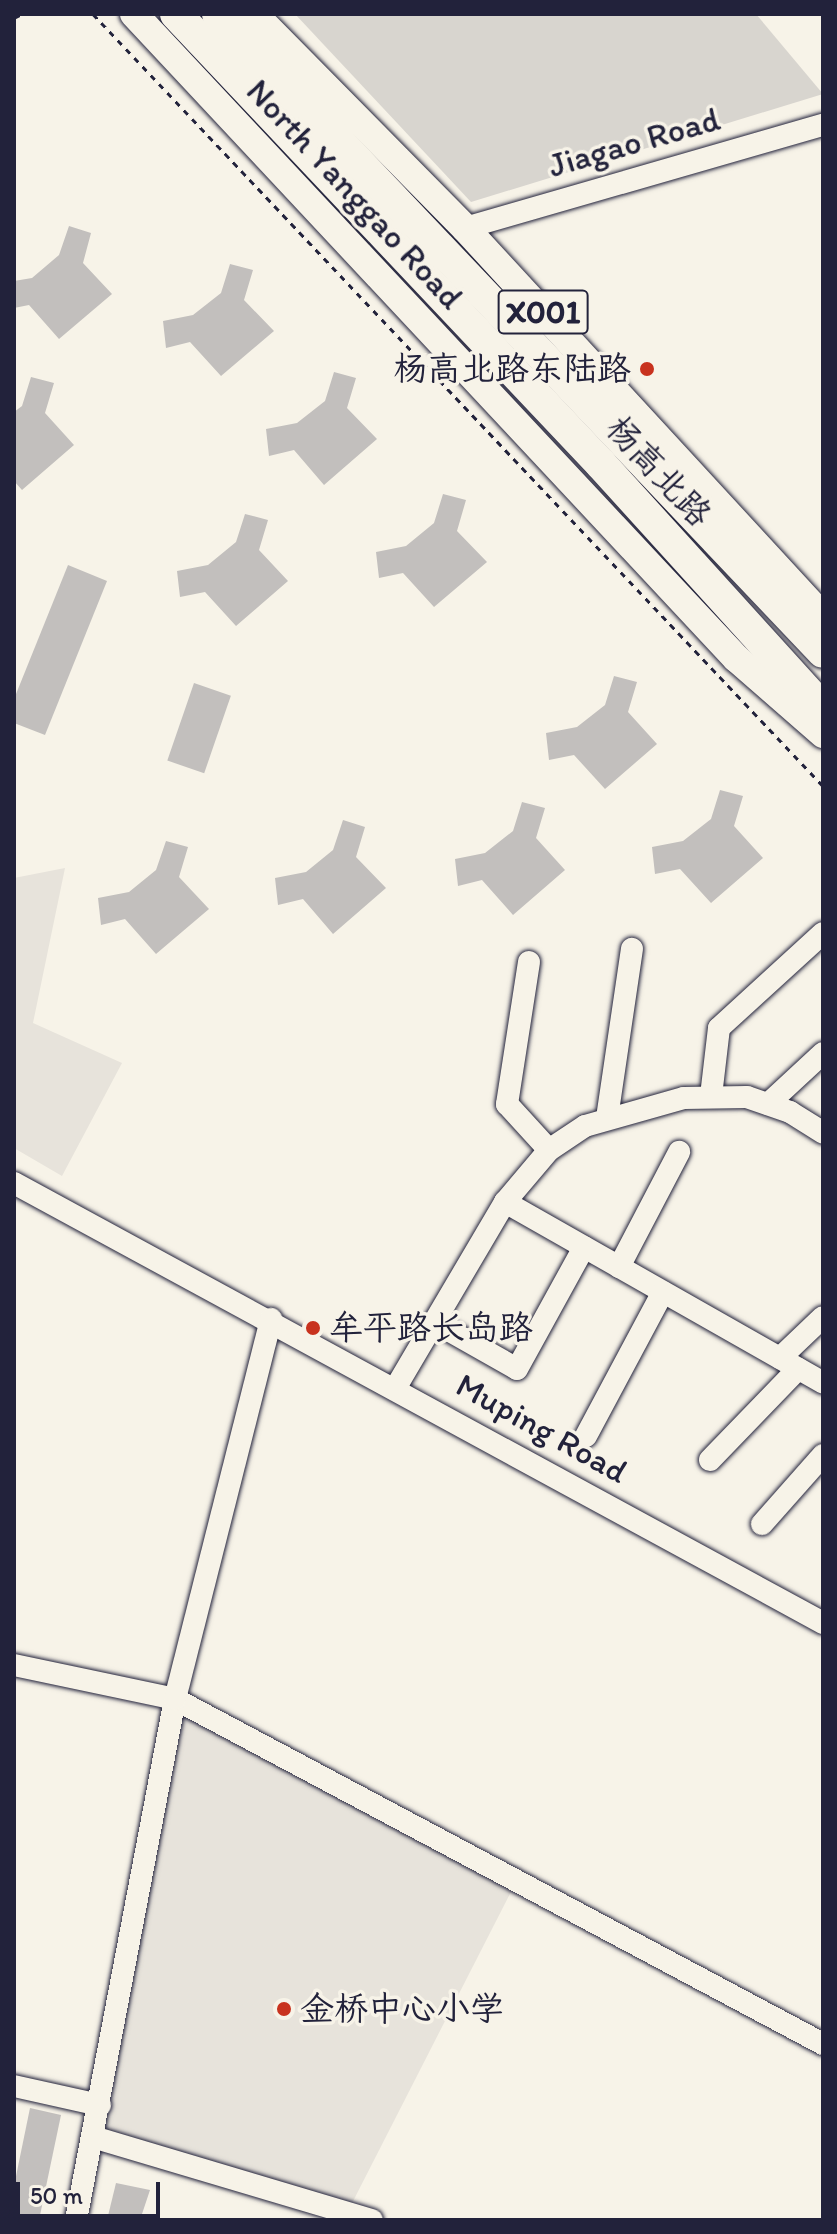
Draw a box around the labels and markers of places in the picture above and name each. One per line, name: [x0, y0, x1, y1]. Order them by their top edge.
place label: 杨高北路东陆路: [393, 349, 631, 389]
marker: 杨高北路东陆路: [638, 360, 656, 378]
place label: 牟平路长岛路: [329, 1308, 533, 1348]
marker: 牟平路长岛路: [304, 1319, 322, 1337]
place label: 金桥中心小学: [300, 1989, 504, 2029]
marker: 金桥中心小学: [275, 2000, 293, 2018]

